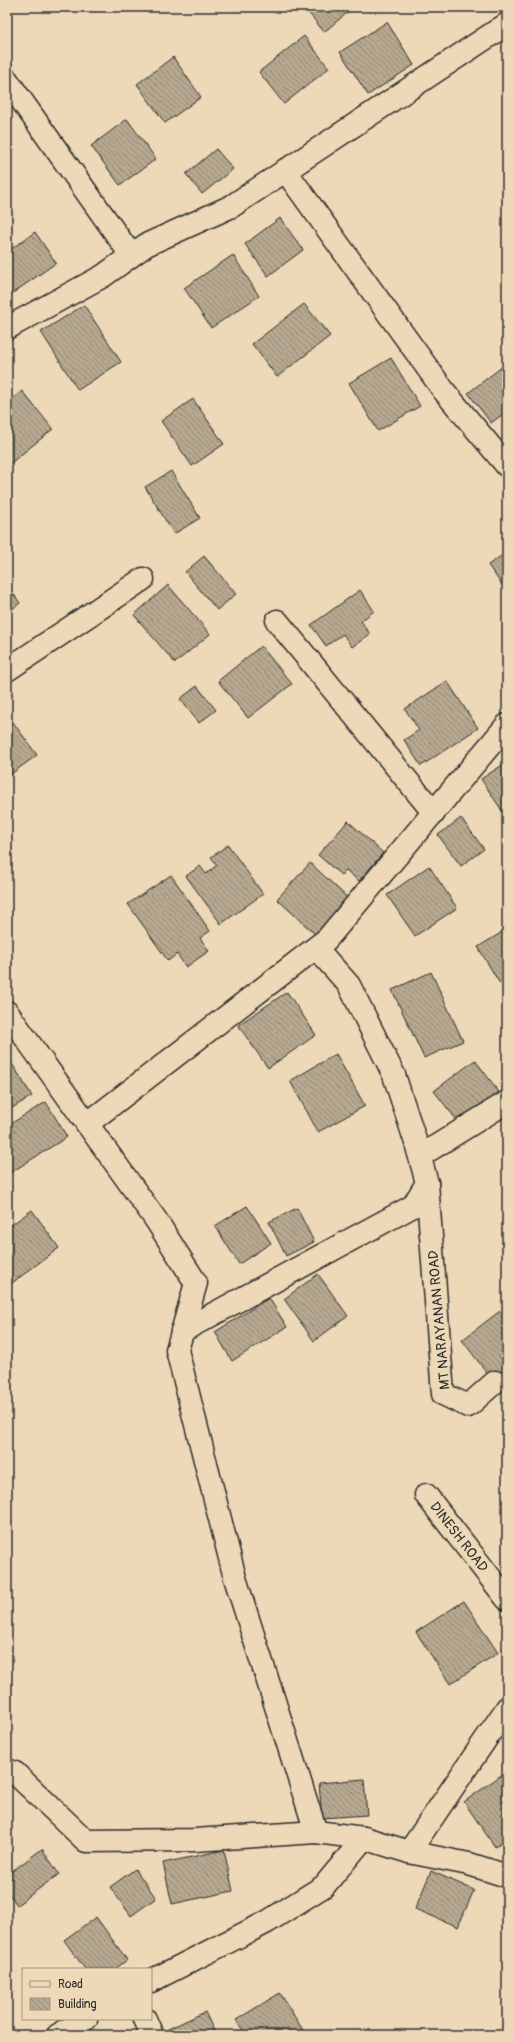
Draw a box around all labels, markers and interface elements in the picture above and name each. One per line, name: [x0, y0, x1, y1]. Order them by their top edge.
street label: MT NARAYANAN ROAD: [424, 1249, 454, 1390]
street label: DINESH ROAD: [426, 1499, 492, 1576]
legend: [22, 1968, 152, 2020]
text: Road: [58, 1977, 83, 1992]
text: Building: [58, 1997, 97, 2012]

